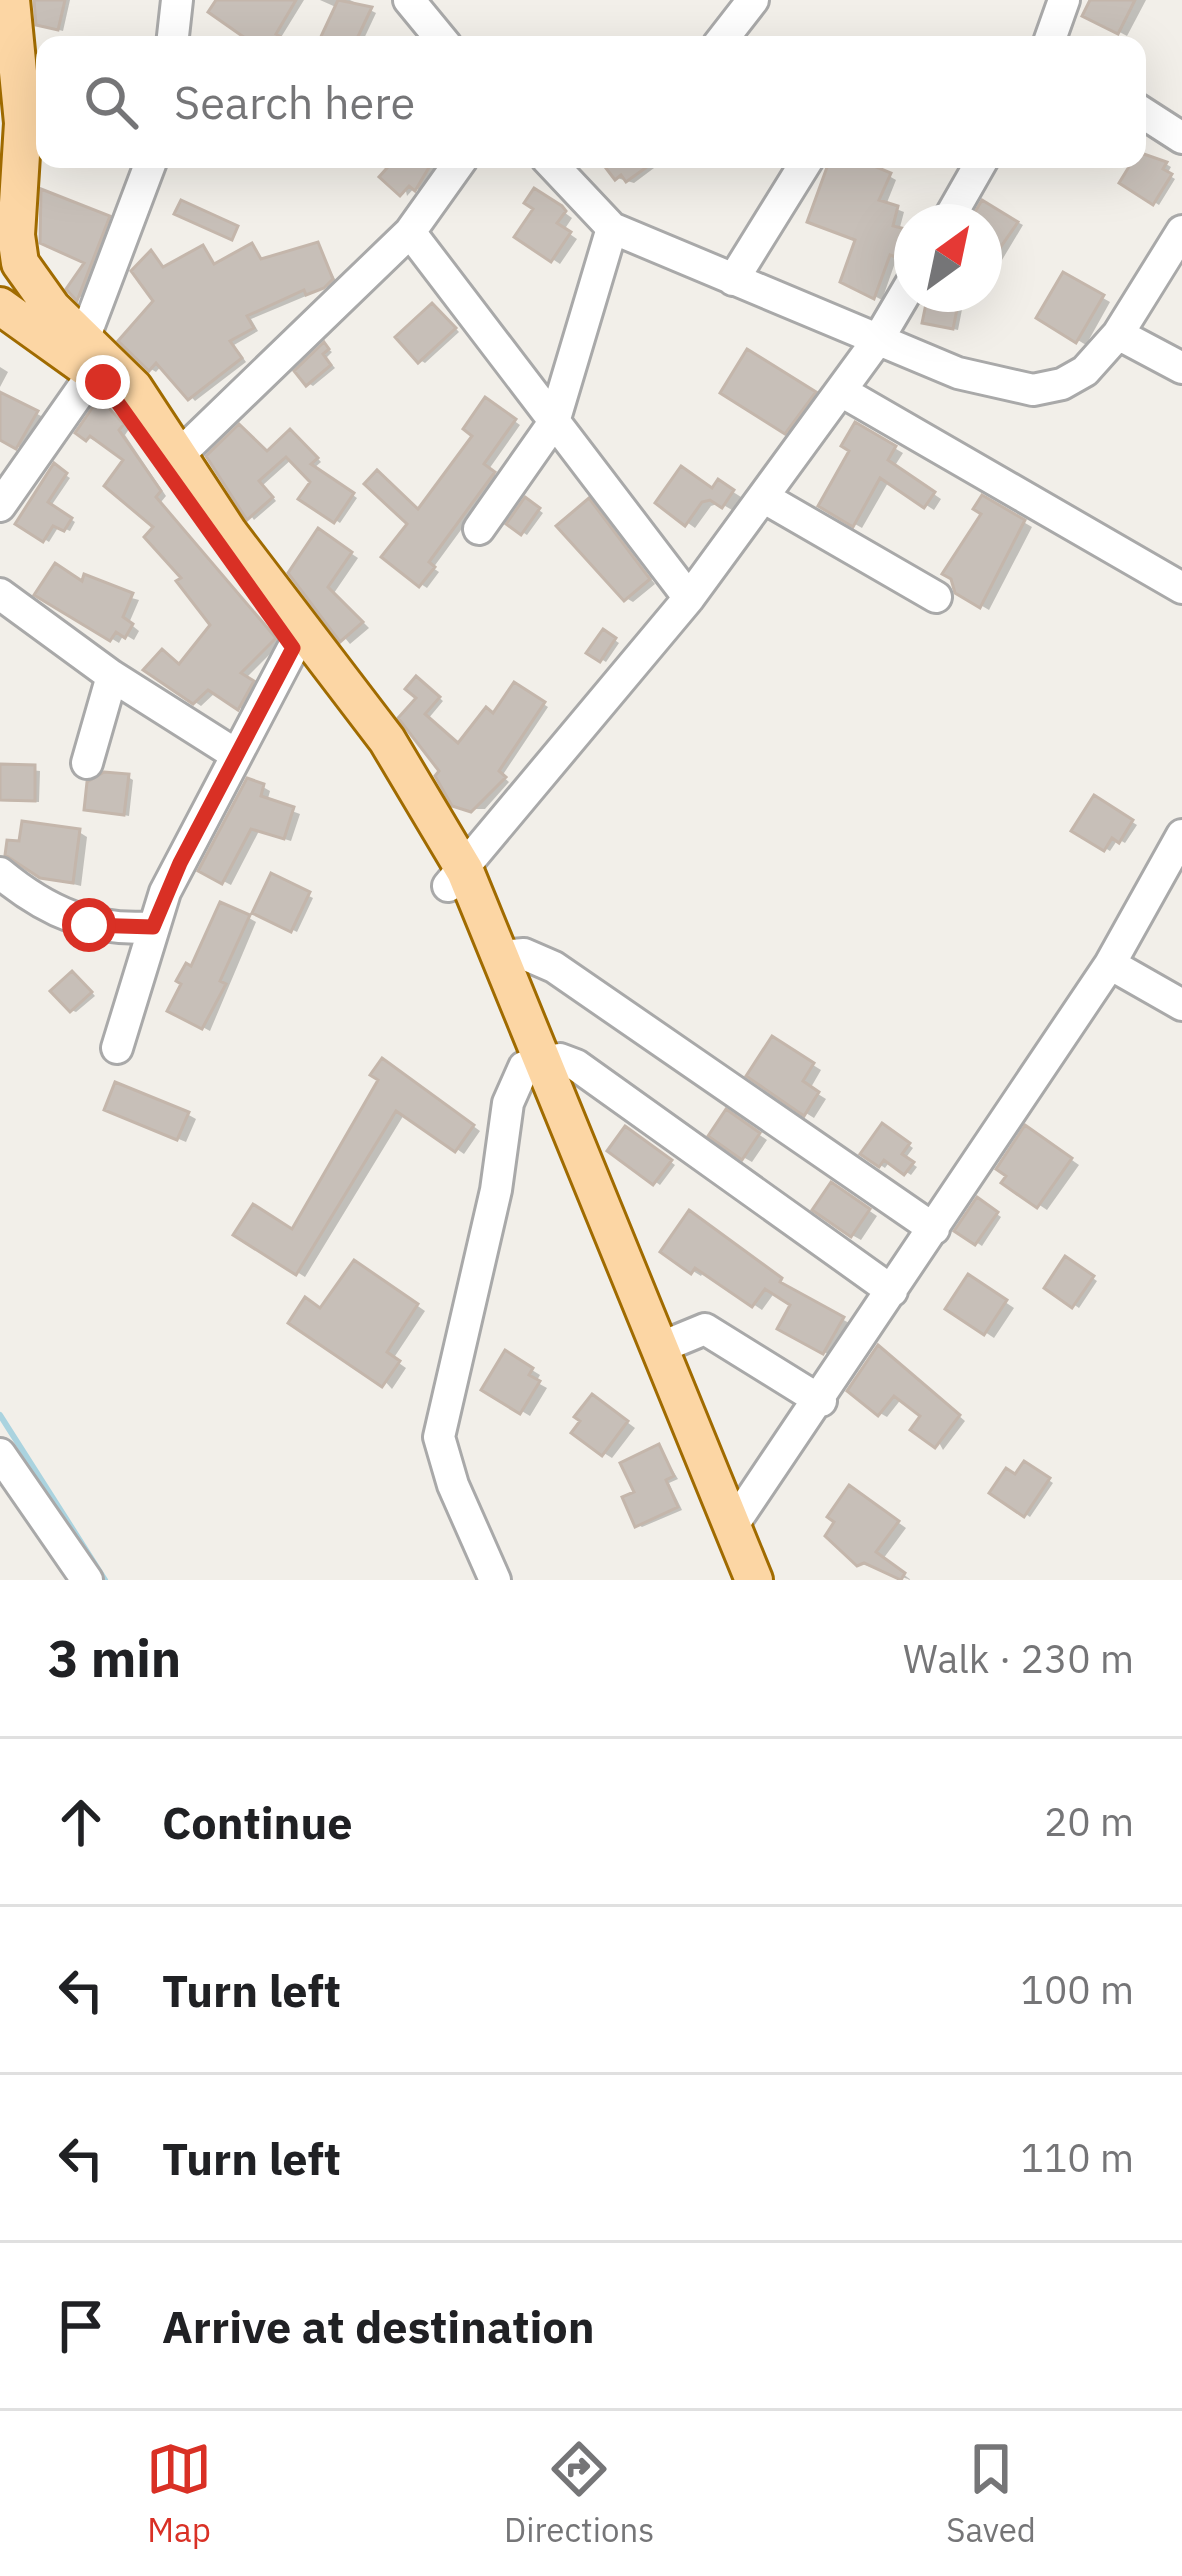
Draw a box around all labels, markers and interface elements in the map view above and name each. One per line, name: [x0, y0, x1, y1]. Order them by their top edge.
search box: [36, 36, 1146, 168]
icon: search: [78, 69, 144, 135]
text: Search here: [174, 73, 415, 131]
north arrow: [894, 204, 1002, 312]
route end: [76, 355, 130, 409]
route start: [62, 898, 116, 952]
text: 3 min: [48, 1625, 181, 1691]
text: Walk · 230 m: [903, 1633, 1134, 1684]
icon: ahead: [48, 1789, 114, 1855]
text: Continue: [162, 1793, 353, 1851]
text: 20 m: [1044, 1796, 1134, 1847]
icon: left: [48, 1957, 114, 2023]
text: Turn left: [162, 1961, 341, 2019]
text: 100 m: [1021, 1964, 1134, 2015]
icon: left: [48, 2125, 114, 2191]
text: Turn left: [162, 2129, 341, 2187]
text: 110 m: [1021, 2132, 1134, 2183]
icon: arrive: [48, 2293, 114, 2359]
text: Arrive at destination: [162, 2297, 595, 2355]
tab: Map: [146, 2436, 212, 2551]
tab: Directions: [504, 2436, 654, 2551]
tab: Saved: [946, 2436, 1036, 2551]

